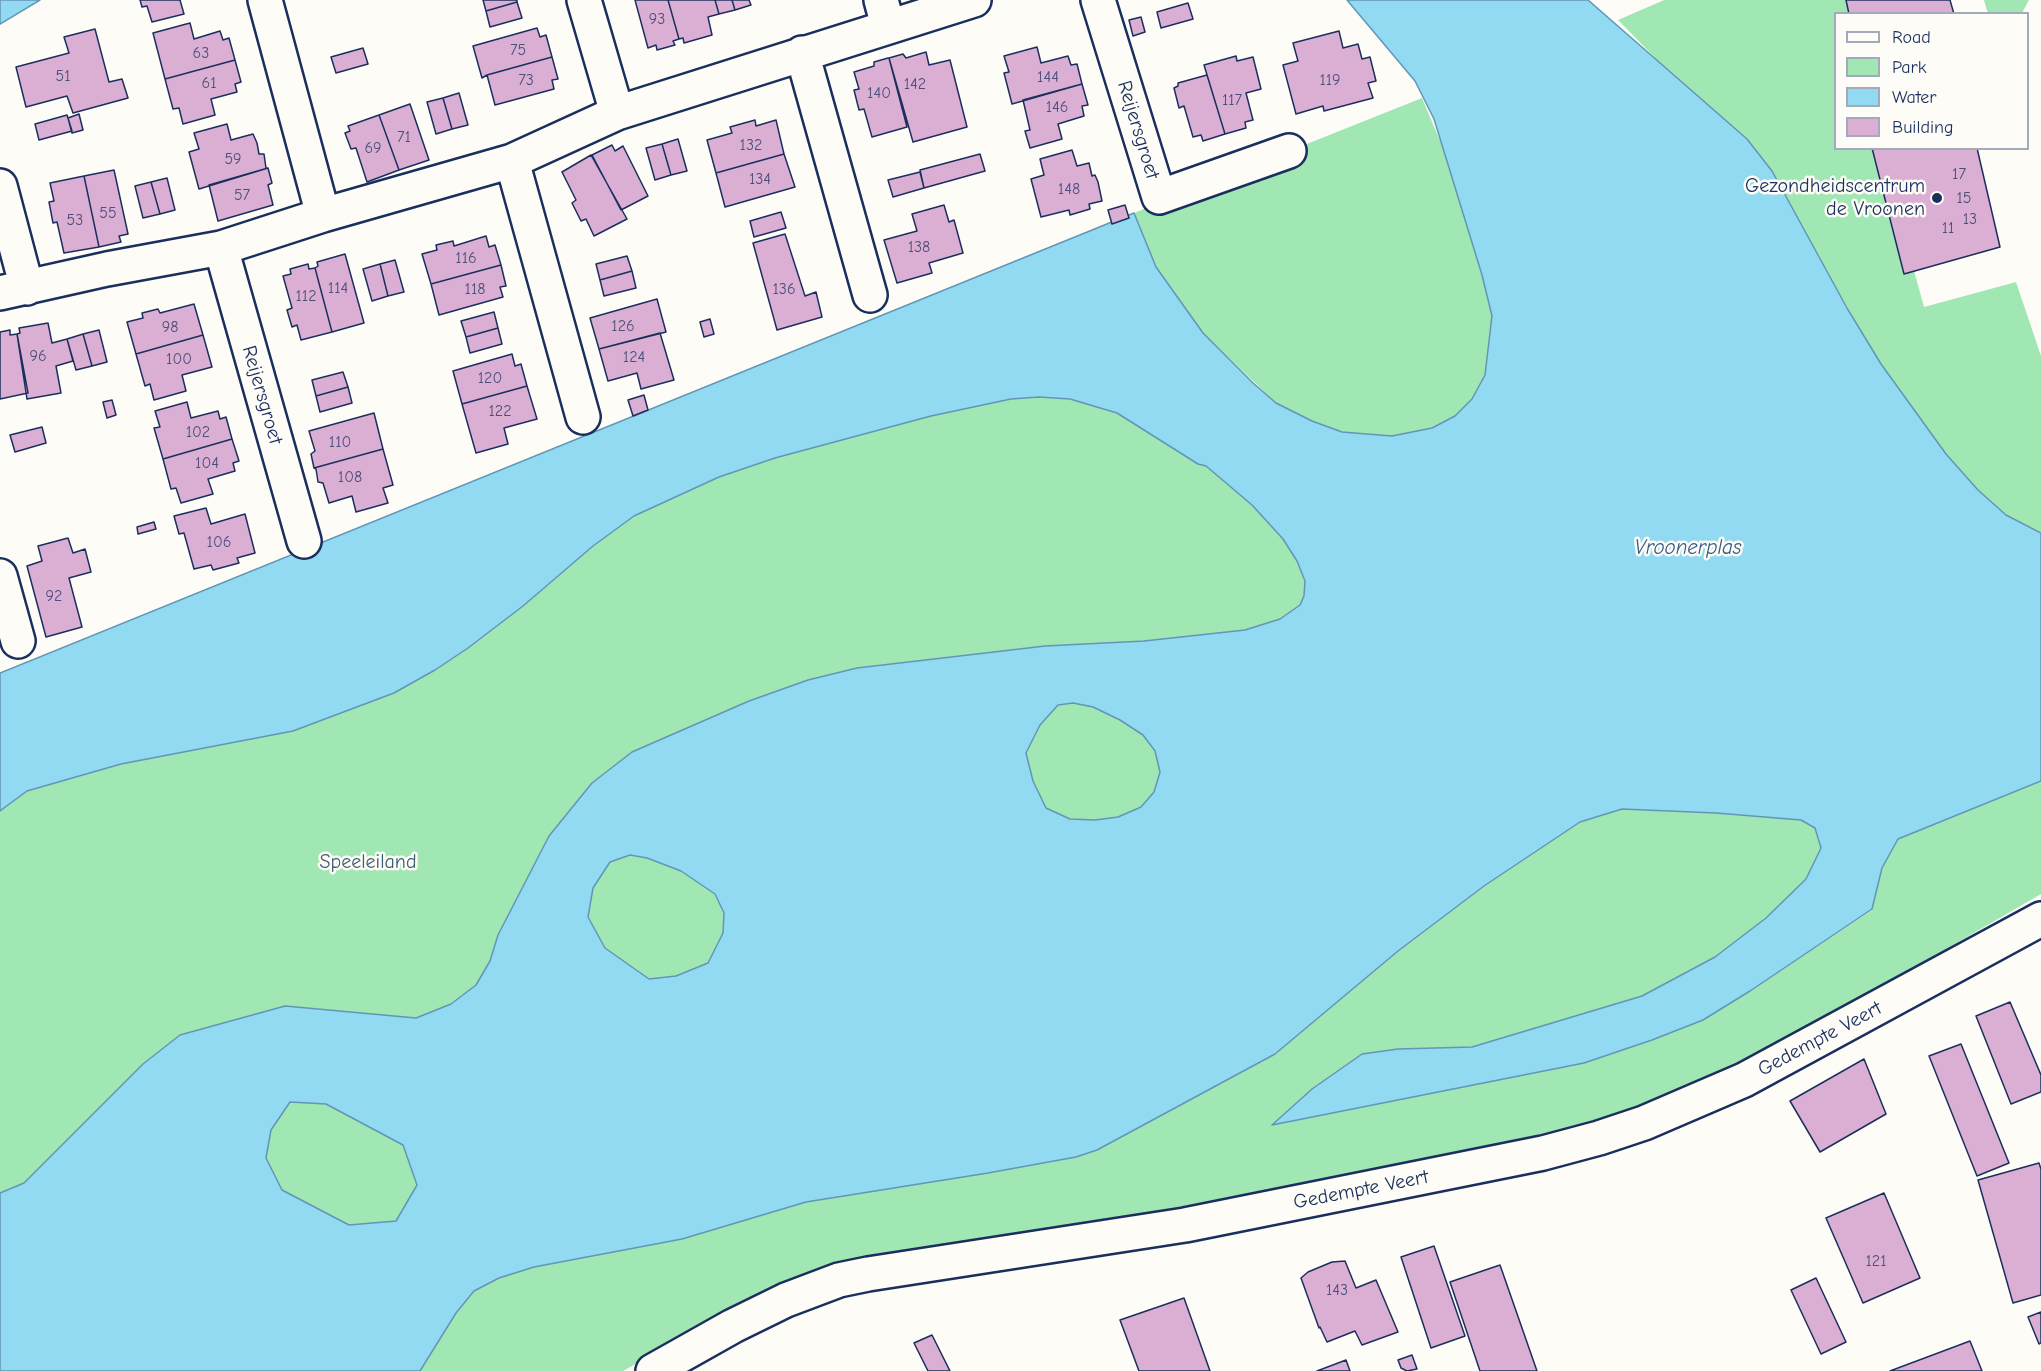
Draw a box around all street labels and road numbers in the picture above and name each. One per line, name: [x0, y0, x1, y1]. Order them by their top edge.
street label: Reijersgroet: [1112, 78, 1164, 182]
street label: Reijersgroet: [236, 343, 288, 447]
street label: Gedempte Veert: [1754, 996, 1886, 1082]
street label: Gedempte Veert: [1291, 1165, 1431, 1215]

